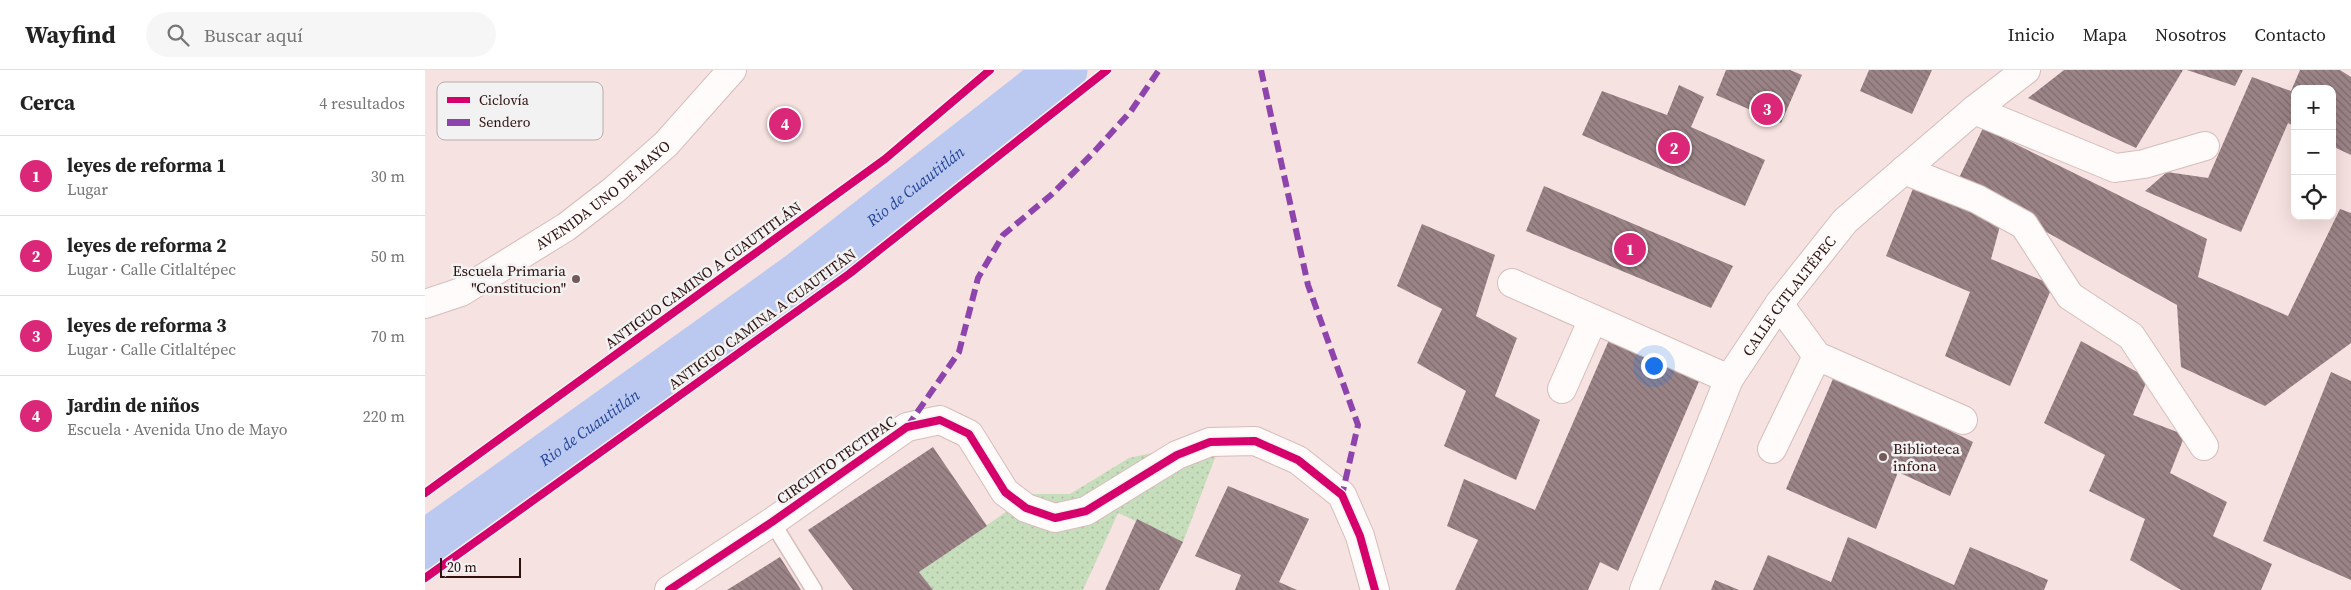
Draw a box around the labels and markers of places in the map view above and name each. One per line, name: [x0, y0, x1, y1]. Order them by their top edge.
pin: 3: [1751, 90, 1783, 128]
pin: 4: [769, 105, 801, 143]
pin: 2: [1658, 129, 1690, 167]
pin: 1: [1614, 230, 1646, 268]
place label: Escuela Primaria "Constitucion": [453, 260, 566, 298]
marker: Escuela Primaria "Constitucion": [570, 273, 582, 285]
place label: Biblioteca infona: [1893, 438, 1960, 476]
marker: Biblioteca infona: [1877, 451, 1889, 463]

